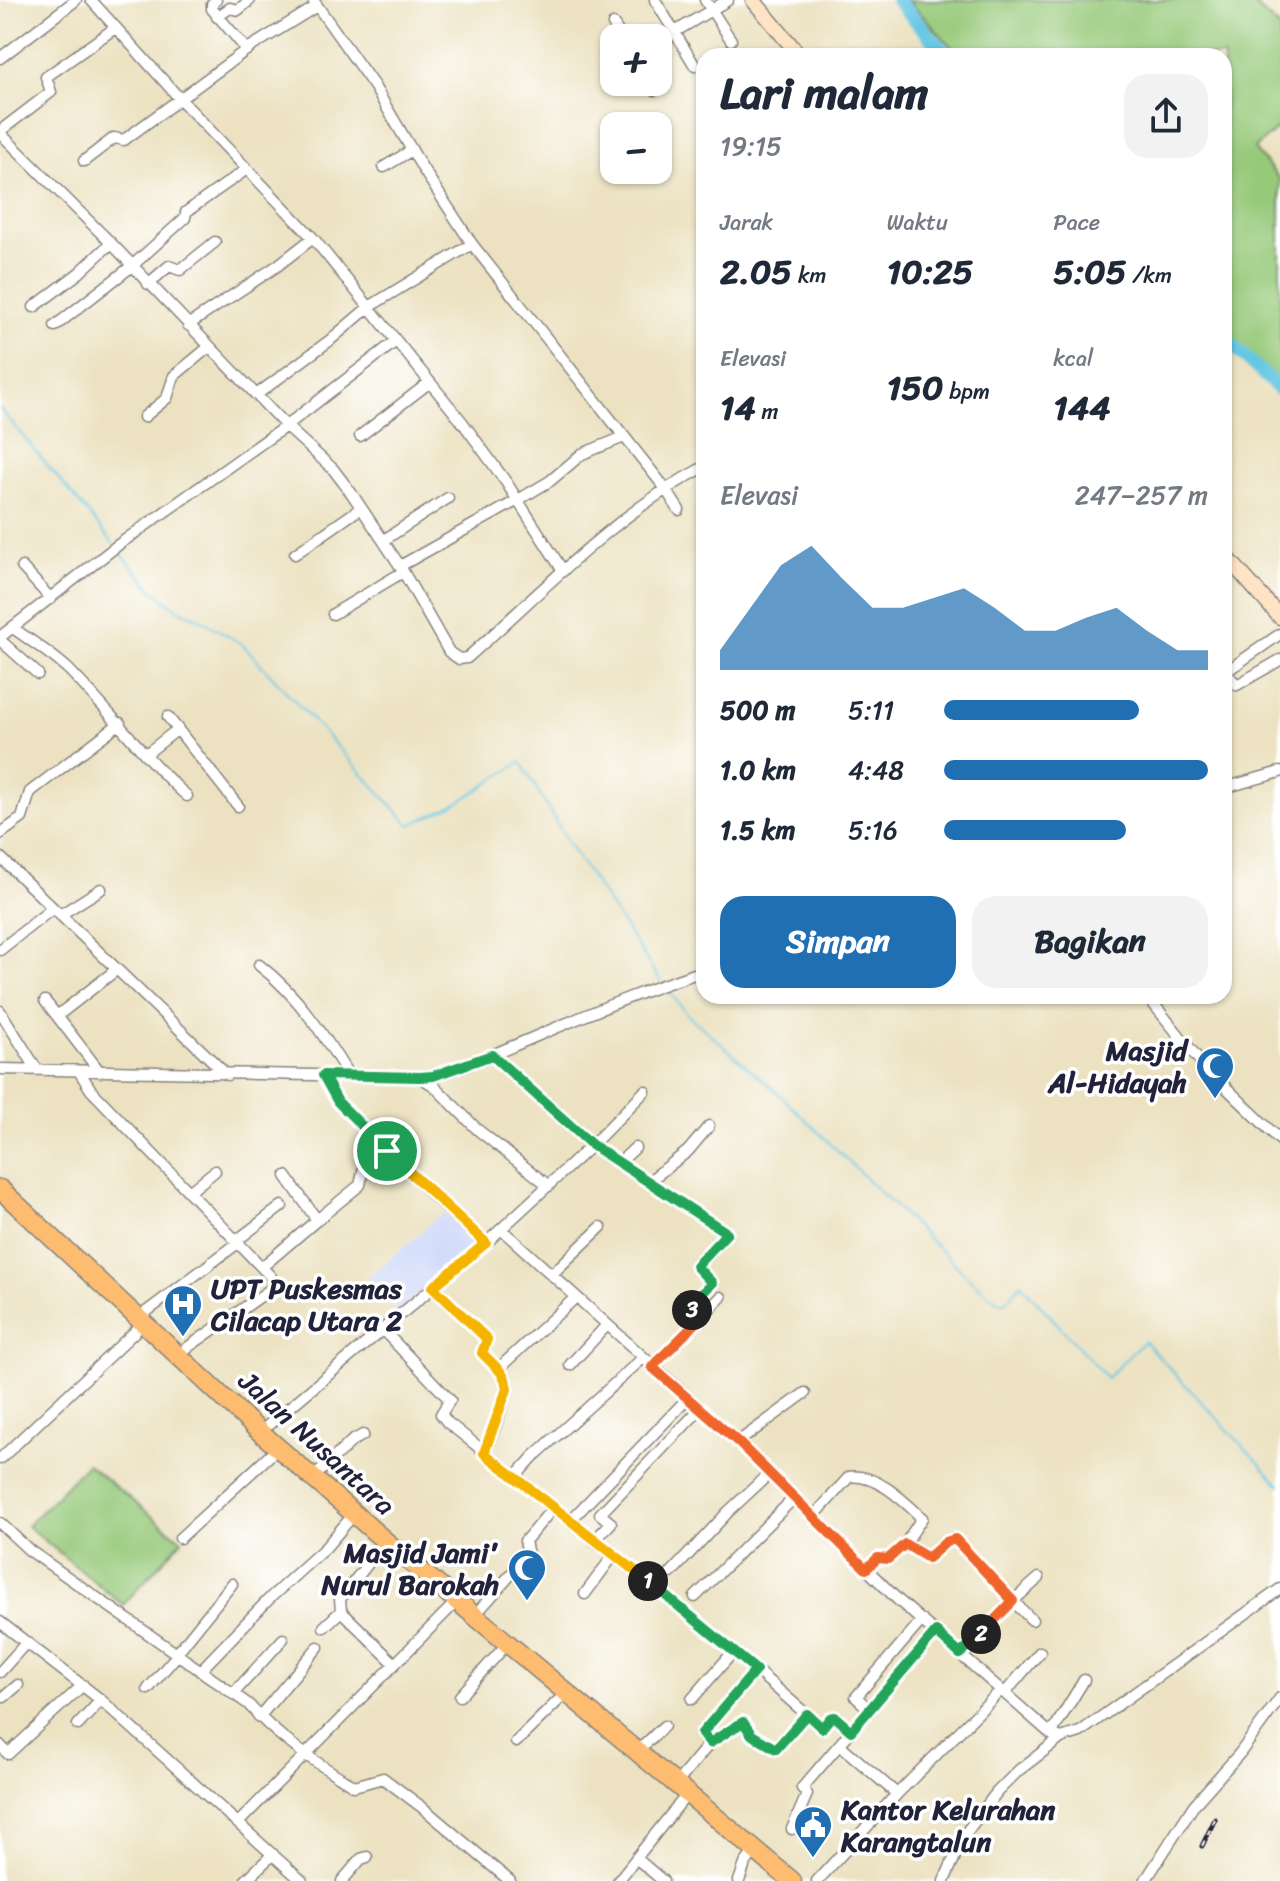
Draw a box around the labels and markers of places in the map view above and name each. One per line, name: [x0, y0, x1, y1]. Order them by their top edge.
place label: Masjid Al-Hidayah: [1047, 1026, 1189, 1107]
mosque icon: Masjid Al-Hidayah: [1194, 1045, 1236, 1100]
pin: [353, 1117, 421, 1185]
place label: UPT Puskesmas Cilacap Utara 2: [210, 1264, 403, 1345]
hospital icon: UPT Puskesmas Cilacap Utara 2: [162, 1283, 204, 1338]
pin: 3: [672, 1290, 712, 1330]
place label: Masjid Jami' Nurul Barokah: [321, 1528, 499, 1609]
mosque icon: Masjid Jami' Nurul Barokah: [506, 1547, 548, 1602]
pin: 1: [628, 1561, 668, 1601]
pin: 2: [961, 1614, 1001, 1654]
place label: Kantor Kelurahan Karangtalun: [840, 1785, 1056, 1866]
public building icon: Kantor Kelurahan Karangtalun: [792, 1804, 834, 1859]

